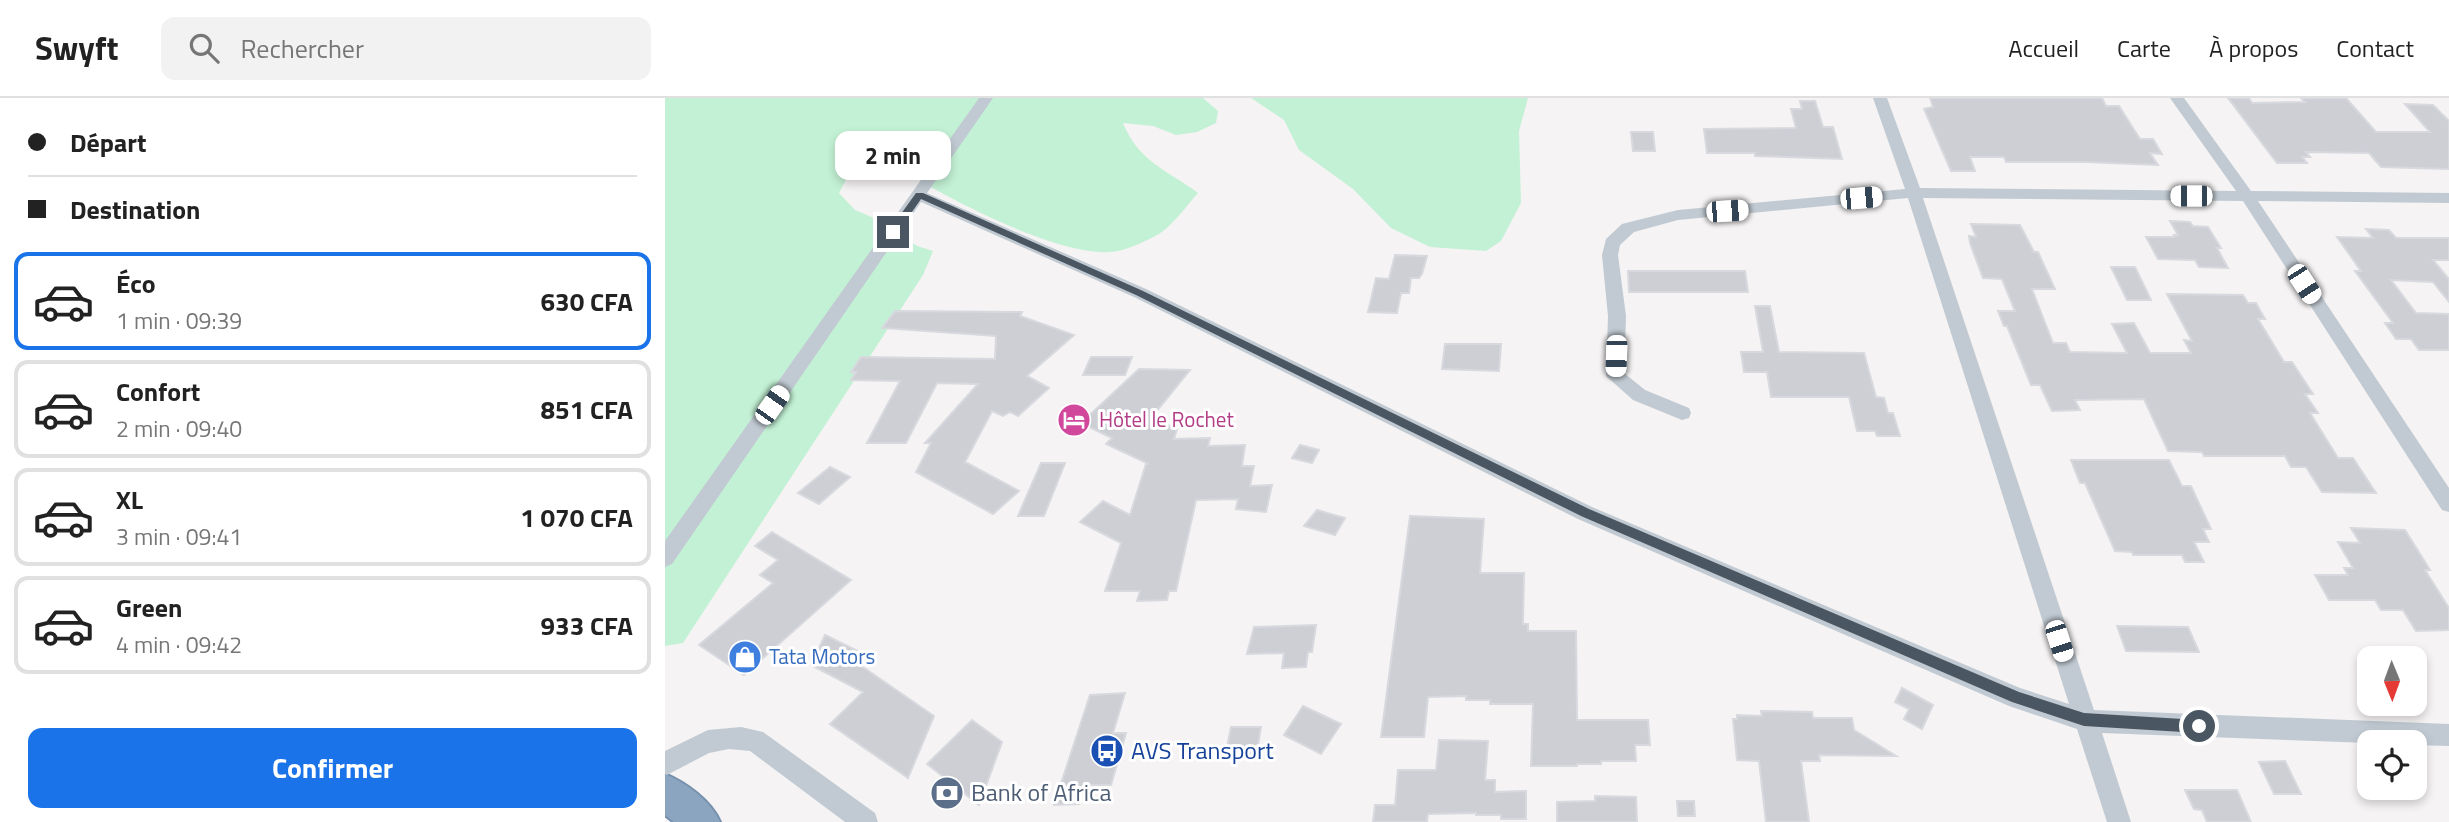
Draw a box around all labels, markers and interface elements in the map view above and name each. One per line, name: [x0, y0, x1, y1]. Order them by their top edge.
search box: [161, 17, 651, 80]
text: Swyft: [35, 23, 119, 73]
icon: search: [185, 29, 223, 67]
text: Rechercher: [241, 29, 364, 68]
text: Accueil: [2008, 30, 2079, 66]
text: Carte: [2117, 30, 2171, 66]
text: À propos: [2209, 30, 2298, 66]
text: Contact: [2336, 30, 2414, 66]
text: Départ: [70, 123, 146, 162]
callout: 2 min: [835, 130, 951, 180]
text: 2 min: [865, 138, 921, 173]
car: [1840, 186, 1883, 210]
car: [2171, 186, 2213, 207]
text: Destination: [70, 190, 200, 229]
car: [1706, 199, 1749, 223]
route end: [877, 216, 909, 248]
car: [2284, 261, 2325, 307]
text: Éco: [116, 264, 156, 303]
icon: car: [32, 270, 95, 333]
text: 630 CFA: [541, 282, 633, 321]
text: 1 min · 09:39: [116, 303, 242, 338]
car: [1605, 335, 1628, 377]
text: Confort: [116, 372, 200, 411]
icon: car: [32, 378, 95, 441]
car: [752, 382, 793, 428]
text: 851 CFA: [541, 390, 633, 429]
hotel icon: Hôtel le Rochet: [1055, 401, 1093, 439]
place label: Hôtel le Rochet: [1099, 403, 1234, 435]
text: 2 min · 09:40: [116, 411, 242, 446]
text: XL: [116, 480, 143, 519]
icon: car: [32, 486, 95, 549]
text: 1 070 CFA: [520, 498, 633, 537]
text: 3 min · 09:41: [116, 519, 242, 554]
text: Green: [116, 588, 182, 627]
icon: car: [32, 594, 95, 657]
text: 933 CFA: [541, 606, 633, 645]
car: [2043, 618, 2076, 664]
text: 4 min · 09:42: [116, 627, 242, 662]
shop icon: Tata Motors: [726, 638, 764, 676]
place label: Tata Motors: [769, 640, 875, 672]
north arrow: [2357, 646, 2427, 716]
map controls: [2357, 646, 2427, 800]
route start: [2183, 710, 2215, 742]
button: Confirmer: [28, 728, 637, 808]
button: locate: [2357, 730, 2427, 800]
bus stop icon: AVS Transport: [1088, 732, 1126, 770]
place label: AVS Transport: [1131, 732, 1274, 768]
bank icon: Bank of Africa: [928, 774, 966, 812]
place label: Bank of Africa: [971, 774, 1112, 810]

